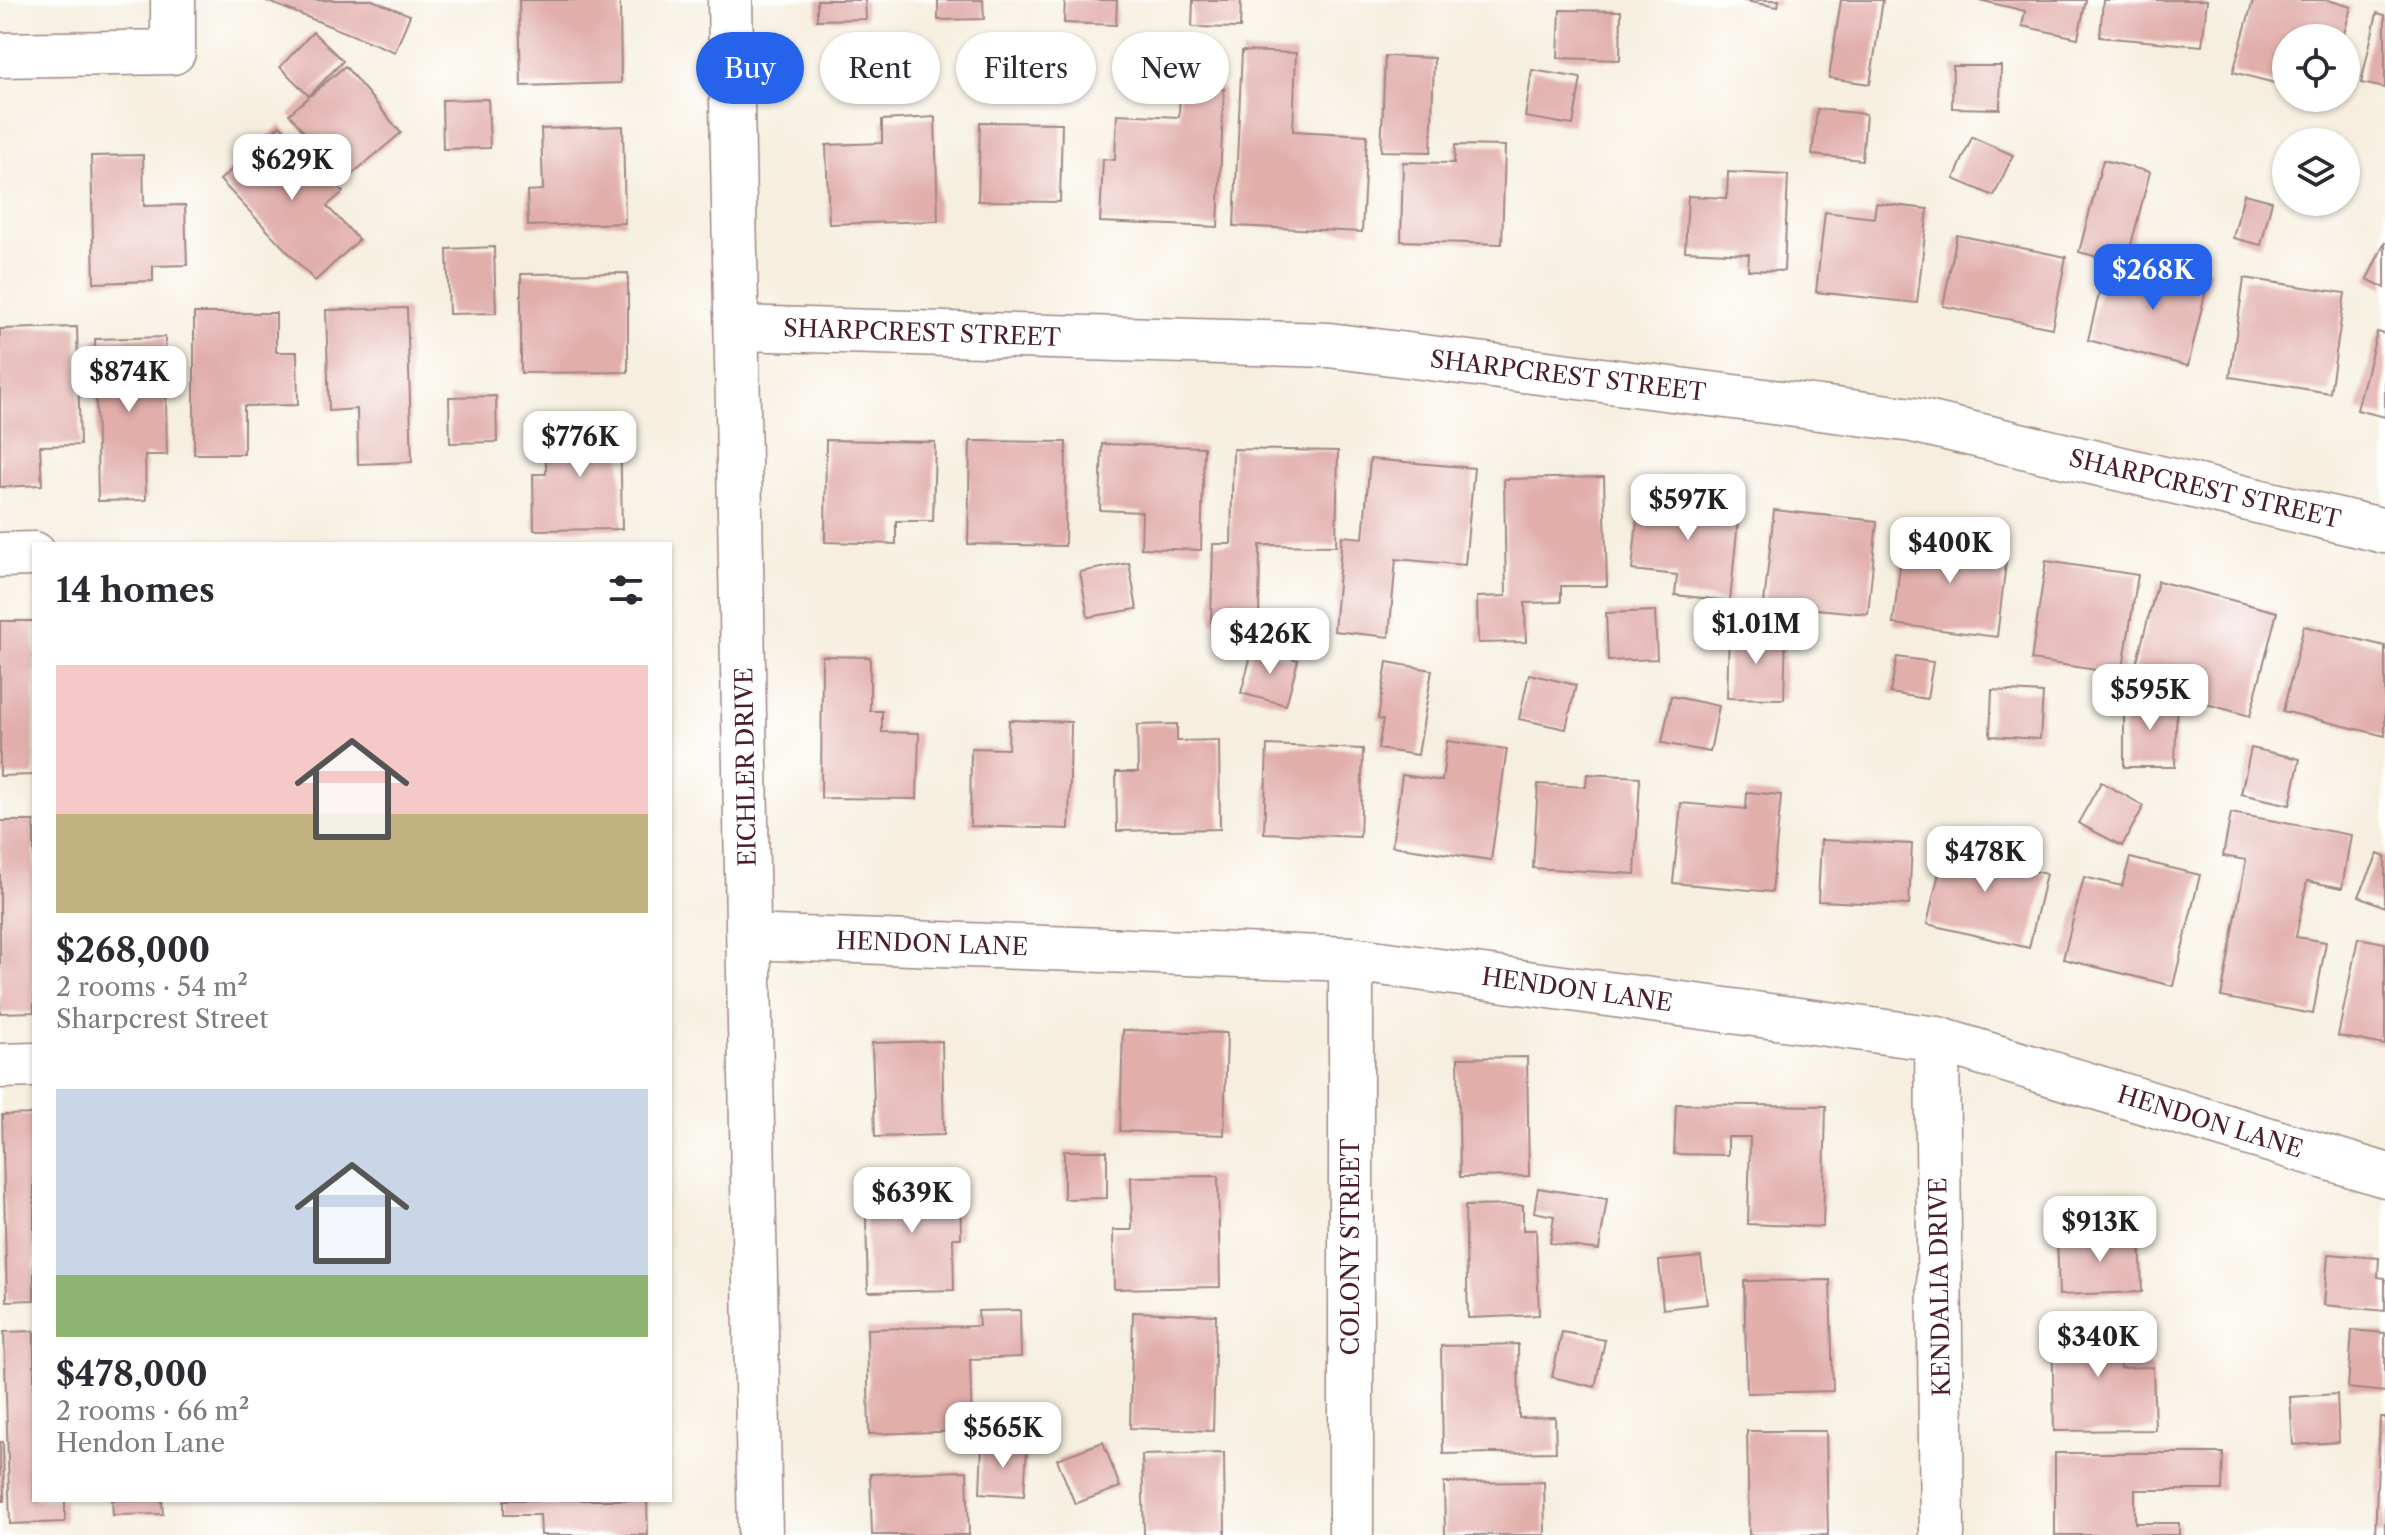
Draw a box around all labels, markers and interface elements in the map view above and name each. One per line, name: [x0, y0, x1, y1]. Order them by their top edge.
map controls: [2272, 24, 2360, 216]
button: locate: [2272, 24, 2360, 112]
chip: Buy: [696, 32, 804, 104]
chip: Rent: [820, 32, 940, 104]
chip: Filters: [956, 32, 1096, 104]
chip: New: [1112, 32, 1229, 104]
button: layers: [2272, 128, 2360, 216]
pin: $629K: [236, 134, 348, 202]
text: $629K: [251, 144, 333, 176]
pin: $268K: [2097, 244, 2209, 312]
text: $268K: [2112, 254, 2194, 286]
street label: SHARPCREST STREET: [783, 313, 1061, 352]
street label: SHARPCREST STREET: [1428, 344, 1708, 407]
pin: $874K: [73, 346, 185, 414]
text: $874K: [89, 356, 169, 388]
pin: $776K: [524, 411, 636, 479]
text: $776K: [541, 421, 619, 453]
street label: SHARPCREST STREET: [2067, 443, 2344, 534]
pin: $597K: [1632, 474, 1744, 542]
text: $597K: [1649, 484, 1727, 516]
pin: $400K: [1894, 517, 2006, 585]
text: $400K: [1908, 527, 1992, 559]
icon: filters: [604, 568, 648, 612]
text: 14 homes: [56, 569, 215, 611]
pin: $1.01M: [1691, 598, 1821, 666]
pin: $426K: [1214, 608, 1326, 676]
text: $1.01M: [1712, 608, 1801, 640]
text: $426K: [1229, 618, 1311, 650]
pin: $595K: [2094, 664, 2206, 732]
street label: EICHLER DRIVE: [729, 667, 762, 867]
text: $595K: [2110, 674, 2190, 706]
icon: home: [280, 717, 424, 861]
pin: $478K: [1929, 826, 2041, 894]
text: $478K: [1945, 836, 2025, 868]
street label: HENDON LANE: [835, 926, 1029, 961]
text: $268,000: [56, 929, 210, 971]
street label: HENDON LANE: [1480, 962, 1674, 1017]
text: 2 rooms · 54 m²: [56, 971, 248, 1003]
text: Sharpcrest Street: [56, 1003, 268, 1035]
street label: HENDON LANE: [2114, 1080, 2306, 1163]
street label: COLONY STREET: [1336, 1139, 1365, 1355]
icon: home: [280, 1141, 424, 1285]
pin: $639K: [856, 1167, 968, 1235]
text: $639K: [871, 1177, 953, 1209]
street label: KENDALIA DRIVE: [1923, 1177, 1956, 1397]
pin: $913K: [2044, 1196, 2156, 1264]
text: $913K: [2061, 1206, 2139, 1238]
pin: $340K: [2042, 1311, 2154, 1379]
text: $340K: [2057, 1321, 2139, 1353]
text: $478,000: [56, 1353, 208, 1395]
text: 2 rooms · 66 m²: [56, 1395, 249, 1427]
pin: $565K: [947, 1402, 1059, 1470]
text: $565K: [963, 1412, 1043, 1444]
text: Hendon Lane: [56, 1427, 225, 1459]

